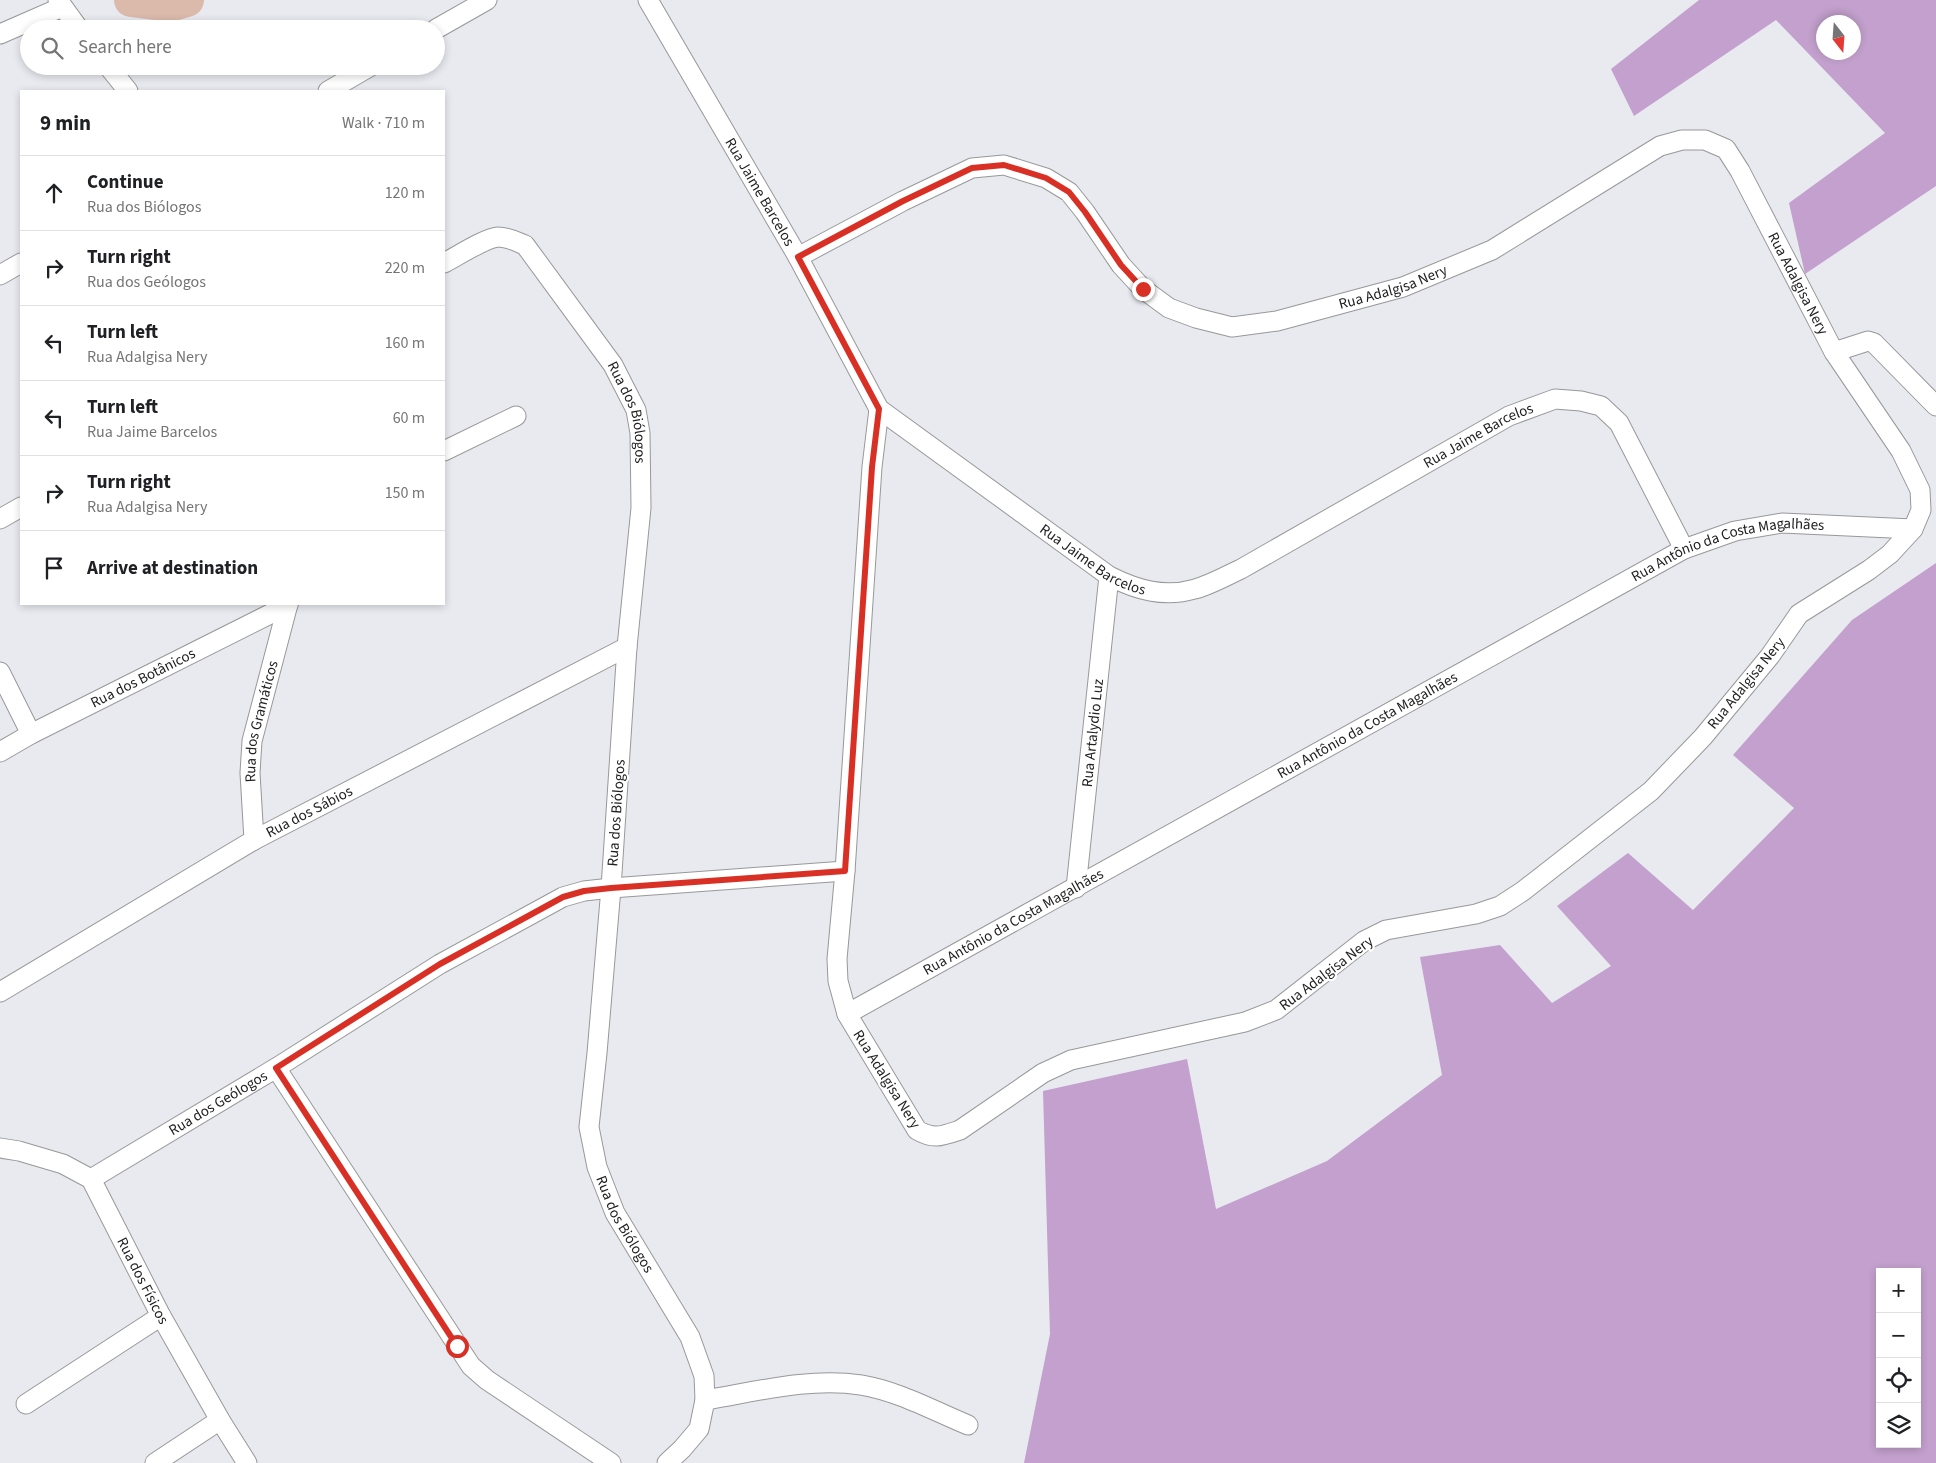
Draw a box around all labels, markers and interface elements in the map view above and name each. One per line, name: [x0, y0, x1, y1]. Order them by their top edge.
north arrow: [1816, 15, 1861, 60]
search box: [20, 20, 445, 75]
icon: search: [38, 34, 66, 62]
text: Search here: [78, 34, 172, 61]
text: 9 min: [40, 108, 91, 138]
text: Walk · 710 m: [342, 112, 425, 134]
street label: Rua Jaime Barcelos: [720, 134, 799, 250]
text: Continue: [87, 169, 164, 196]
icon: ahead: [40, 179, 68, 207]
text: 120 m: [385, 182, 425, 204]
text: Rua dos Biólogos: [87, 196, 201, 218]
street label: Rua Adalgisa Nery: [1762, 229, 1833, 339]
text: Turn right: [87, 244, 171, 271]
icon: right: [40, 254, 68, 282]
text: 220 m: [385, 257, 425, 279]
street label: Rua Adalgisa Nery: [1336, 260, 1450, 315]
text: Rua dos Geólogos: [87, 271, 206, 293]
route end: [1132, 278, 1155, 301]
text: Turn left: [87, 319, 158, 346]
icon: left: [40, 329, 68, 357]
text: 160 m: [385, 332, 425, 354]
text: Rua Adalgisa Nery: [87, 346, 207, 368]
street label: Rua dos Biólogos: [602, 358, 650, 464]
text: Turn left: [87, 394, 158, 421]
street label: Rua Jaime Barcelos: [1420, 398, 1536, 474]
icon: left: [40, 404, 68, 432]
text: 60 m: [393, 407, 425, 429]
text: Rua Jaime Barcelos: [87, 421, 217, 443]
text: Turn right: [87, 469, 171, 496]
icon: right: [40, 479, 68, 507]
text: 150 m: [385, 482, 425, 504]
text: Rua Adalgisa Nery: [87, 496, 207, 518]
street label: Rua Antônio da Costa Magalhães: [1627, 513, 1825, 587]
street label: Rua Jaime Barcelos: [1035, 519, 1148, 601]
icon: arrive: [40, 554, 68, 582]
text: Arrive at destination: [87, 555, 258, 582]
street label: Rua Adalgisa Nery: [1703, 633, 1790, 734]
street label: Rua dos Botânicos: [87, 643, 199, 713]
street label: Rua dos Gramáticos: [240, 658, 284, 783]
street label: Rua Antônio da Costa Magalhães: [1273, 667, 1461, 784]
street label: Rua Artalydio Luz: [1077, 678, 1109, 788]
street label: Rua dos Biólogos: [602, 759, 631, 867]
street label: Rua dos Sábios: [262, 781, 356, 843]
street label: Rua Antônio da Costa Magalhães: [919, 864, 1107, 981]
street label: Rua Adalgisa Nery: [1275, 931, 1378, 1016]
street label: Rua Adalgisa Nery: [848, 1026, 925, 1133]
street label: Rua dos Geólogos: [165, 1066, 271, 1141]
street label: Rua dos Biólogos: [590, 1173, 659, 1277]
street label: Rua dos Físicos: [111, 1234, 174, 1328]
map controls: [1876, 1268, 1921, 1448]
button: +: [1876, 1268, 1921, 1313]
button: −: [1876, 1313, 1921, 1358]
route start: [446, 1335, 469, 1358]
button: locate: [1876, 1358, 1921, 1403]
button: layers: [1876, 1403, 1921, 1448]

